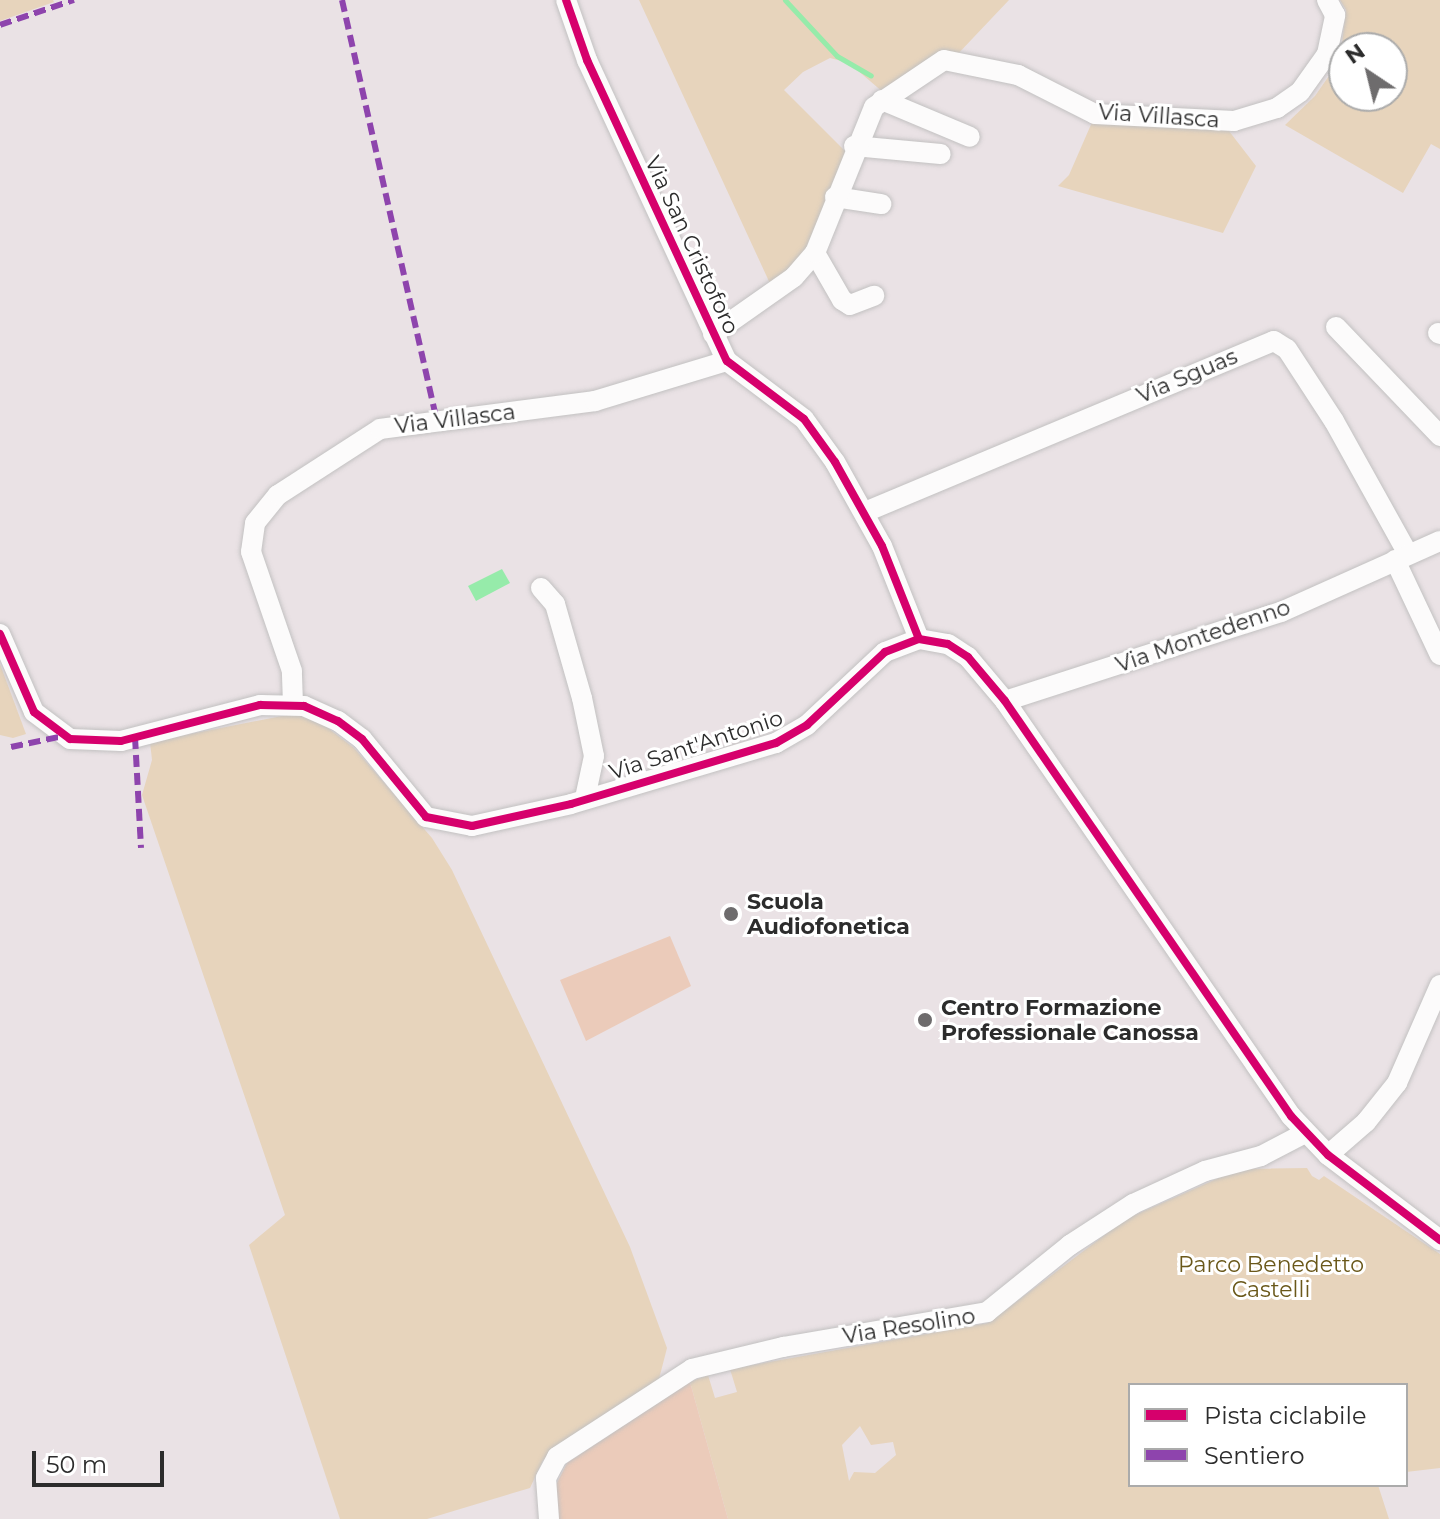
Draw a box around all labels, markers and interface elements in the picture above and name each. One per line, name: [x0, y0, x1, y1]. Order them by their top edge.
north arrow: [1328, 32, 1408, 112]
text: N: [1340, 37, 1370, 70]
street label: Via Villasca: [1098, 99, 1220, 133]
street label: Via San Cristoforo: [639, 152, 745, 338]
street label: Via Sguas: [1133, 343, 1241, 409]
street label: Via Villasca: [393, 398, 517, 440]
street label: Via Montedenno: [1112, 594, 1294, 678]
street label: Via Sant'Antonio: [606, 704, 786, 786]
place label: Scuola Audiofonetica: [747, 888, 910, 940]
marker: Scuola Audiofonetica: [722, 905, 740, 923]
place label: Centro Formazione Professionale Canossa: [941, 994, 1199, 1046]
marker: Centro Formazione Professionale Canossa: [916, 1011, 934, 1029]
park label: Parco Benedetto Castelli: [1178, 1251, 1364, 1302]
street label: Via Resolino: [841, 1302, 977, 1350]
legend: [1128, 1383, 1408, 1487]
text: Pista ciclabile: [1204, 1401, 1367, 1430]
scale bar: [36, 1435, 168, 1485]
text: Sentiero: [1204, 1441, 1305, 1470]
text: 50 m: [46, 1450, 107, 1479]

